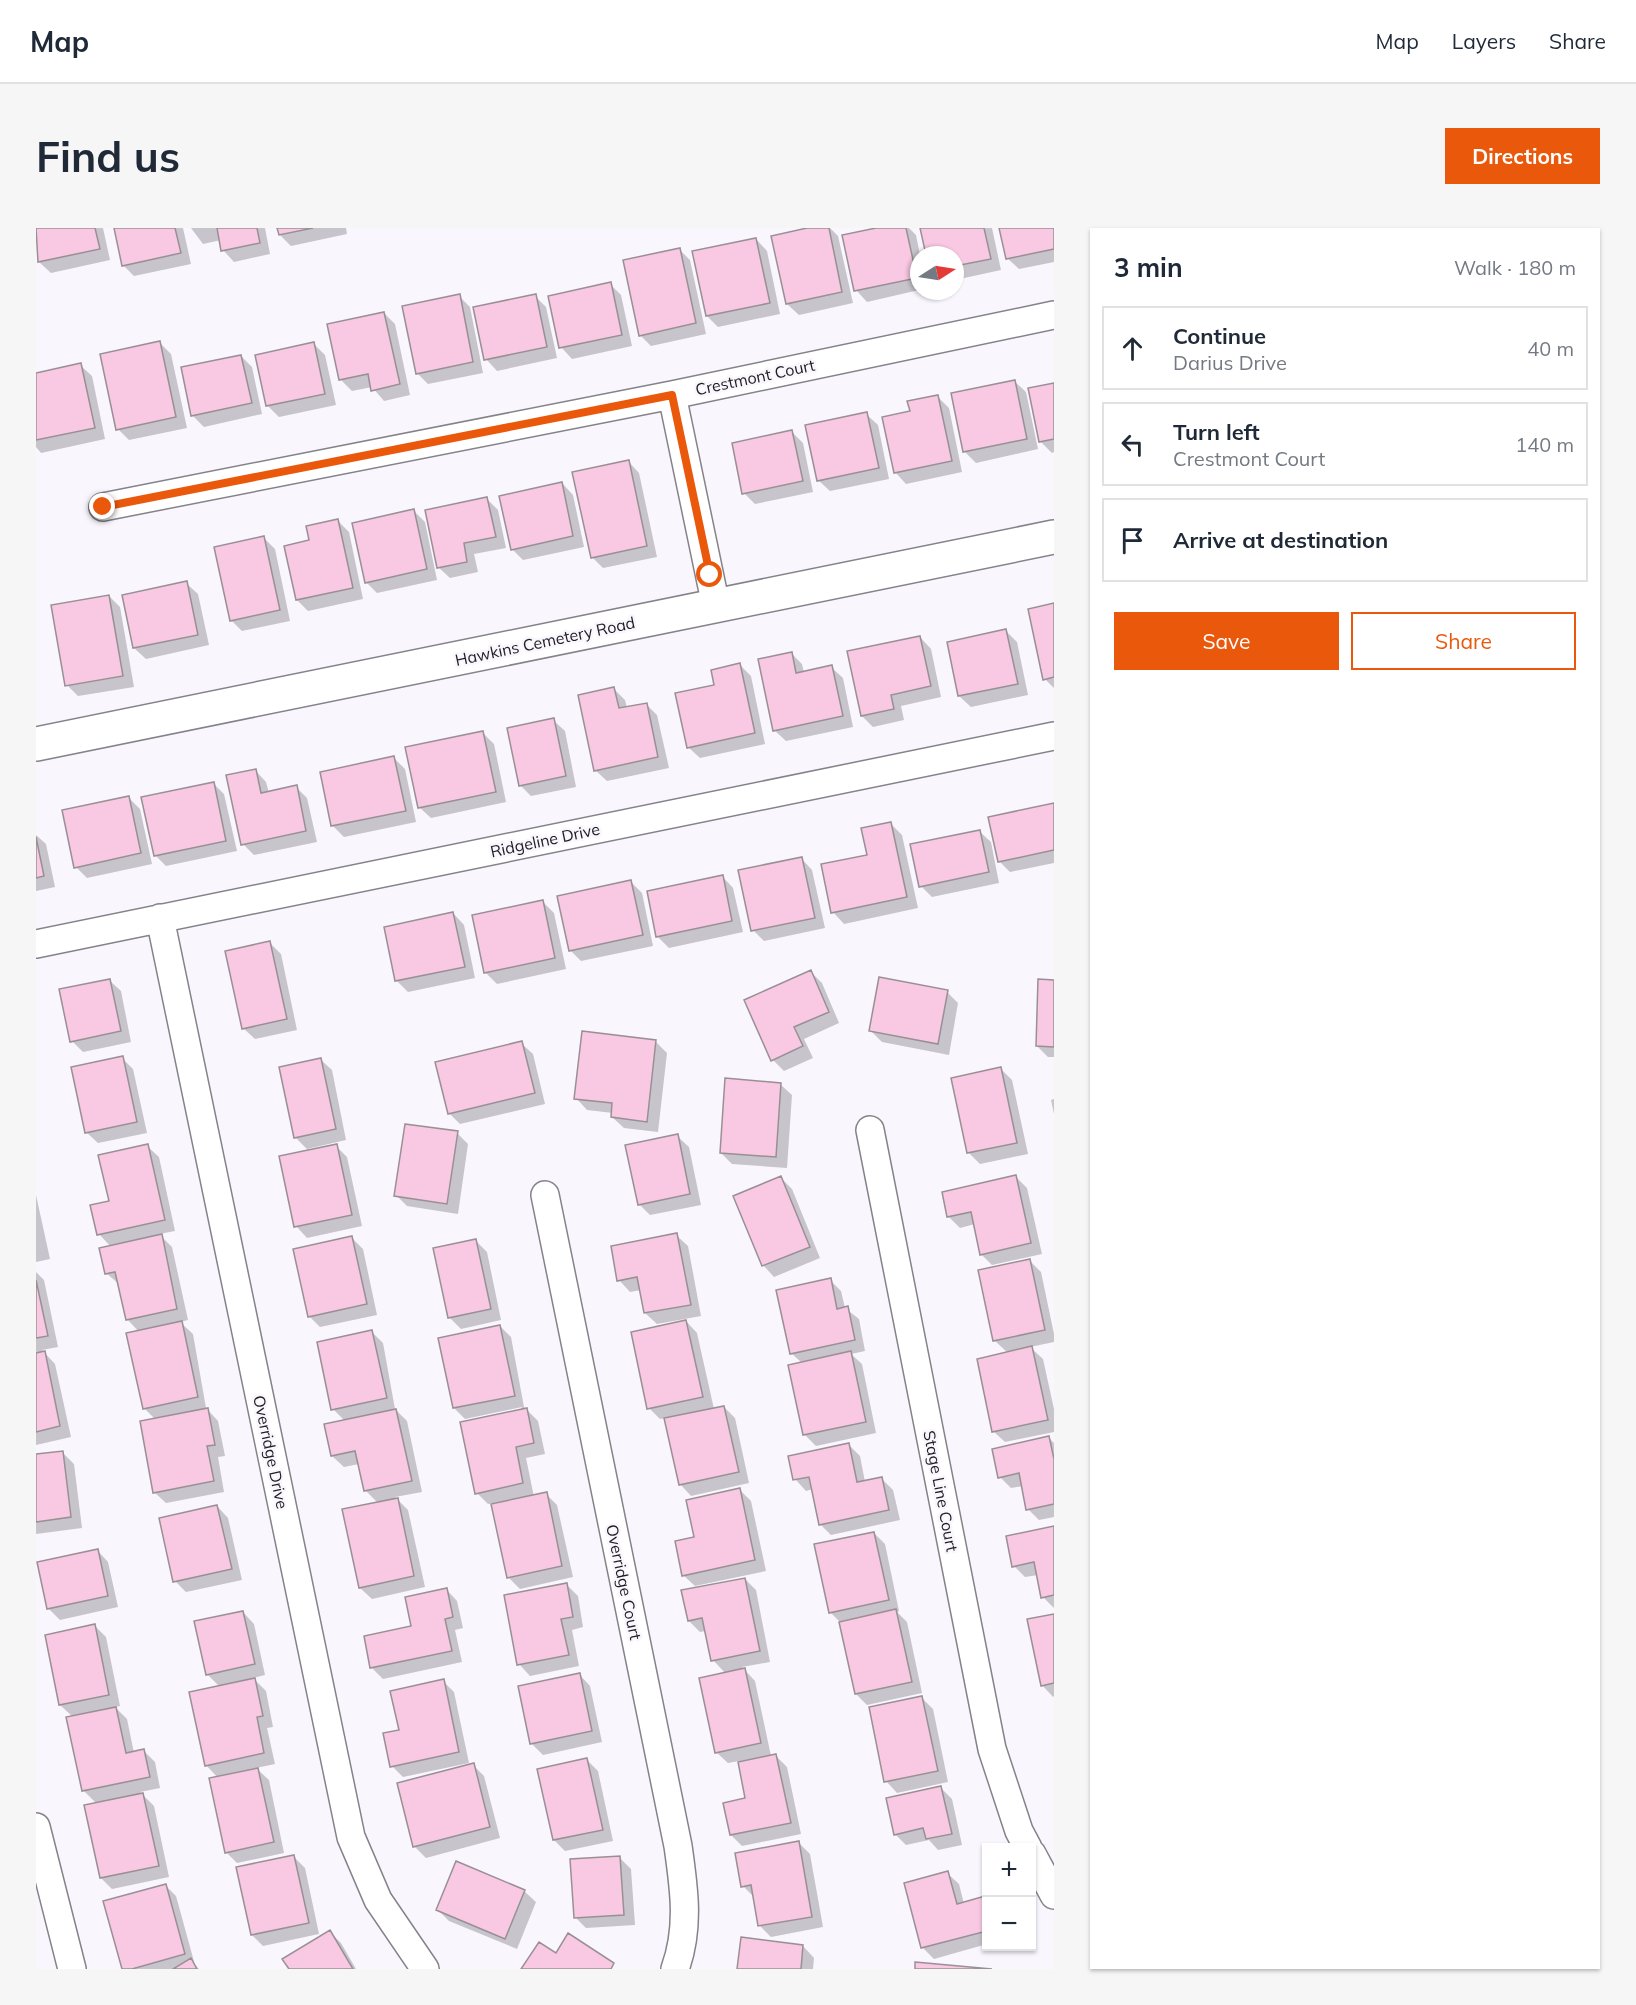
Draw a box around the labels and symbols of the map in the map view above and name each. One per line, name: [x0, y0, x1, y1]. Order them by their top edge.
north arrow: [910, 246, 964, 300]
street label: Crestmont Court: [693, 354, 817, 399]
route end: [89, 493, 115, 519]
route start: [696, 561, 722, 587]
street label: Hawkins Cemetery Road: [453, 612, 637, 670]
street label: Ridgeline Drive: [488, 819, 602, 861]
street label: Overridge Drive: [249, 1393, 293, 1511]
street label: Stage Line Court: [919, 1429, 963, 1554]
street label: Overridge Court: [602, 1522, 646, 1642]

